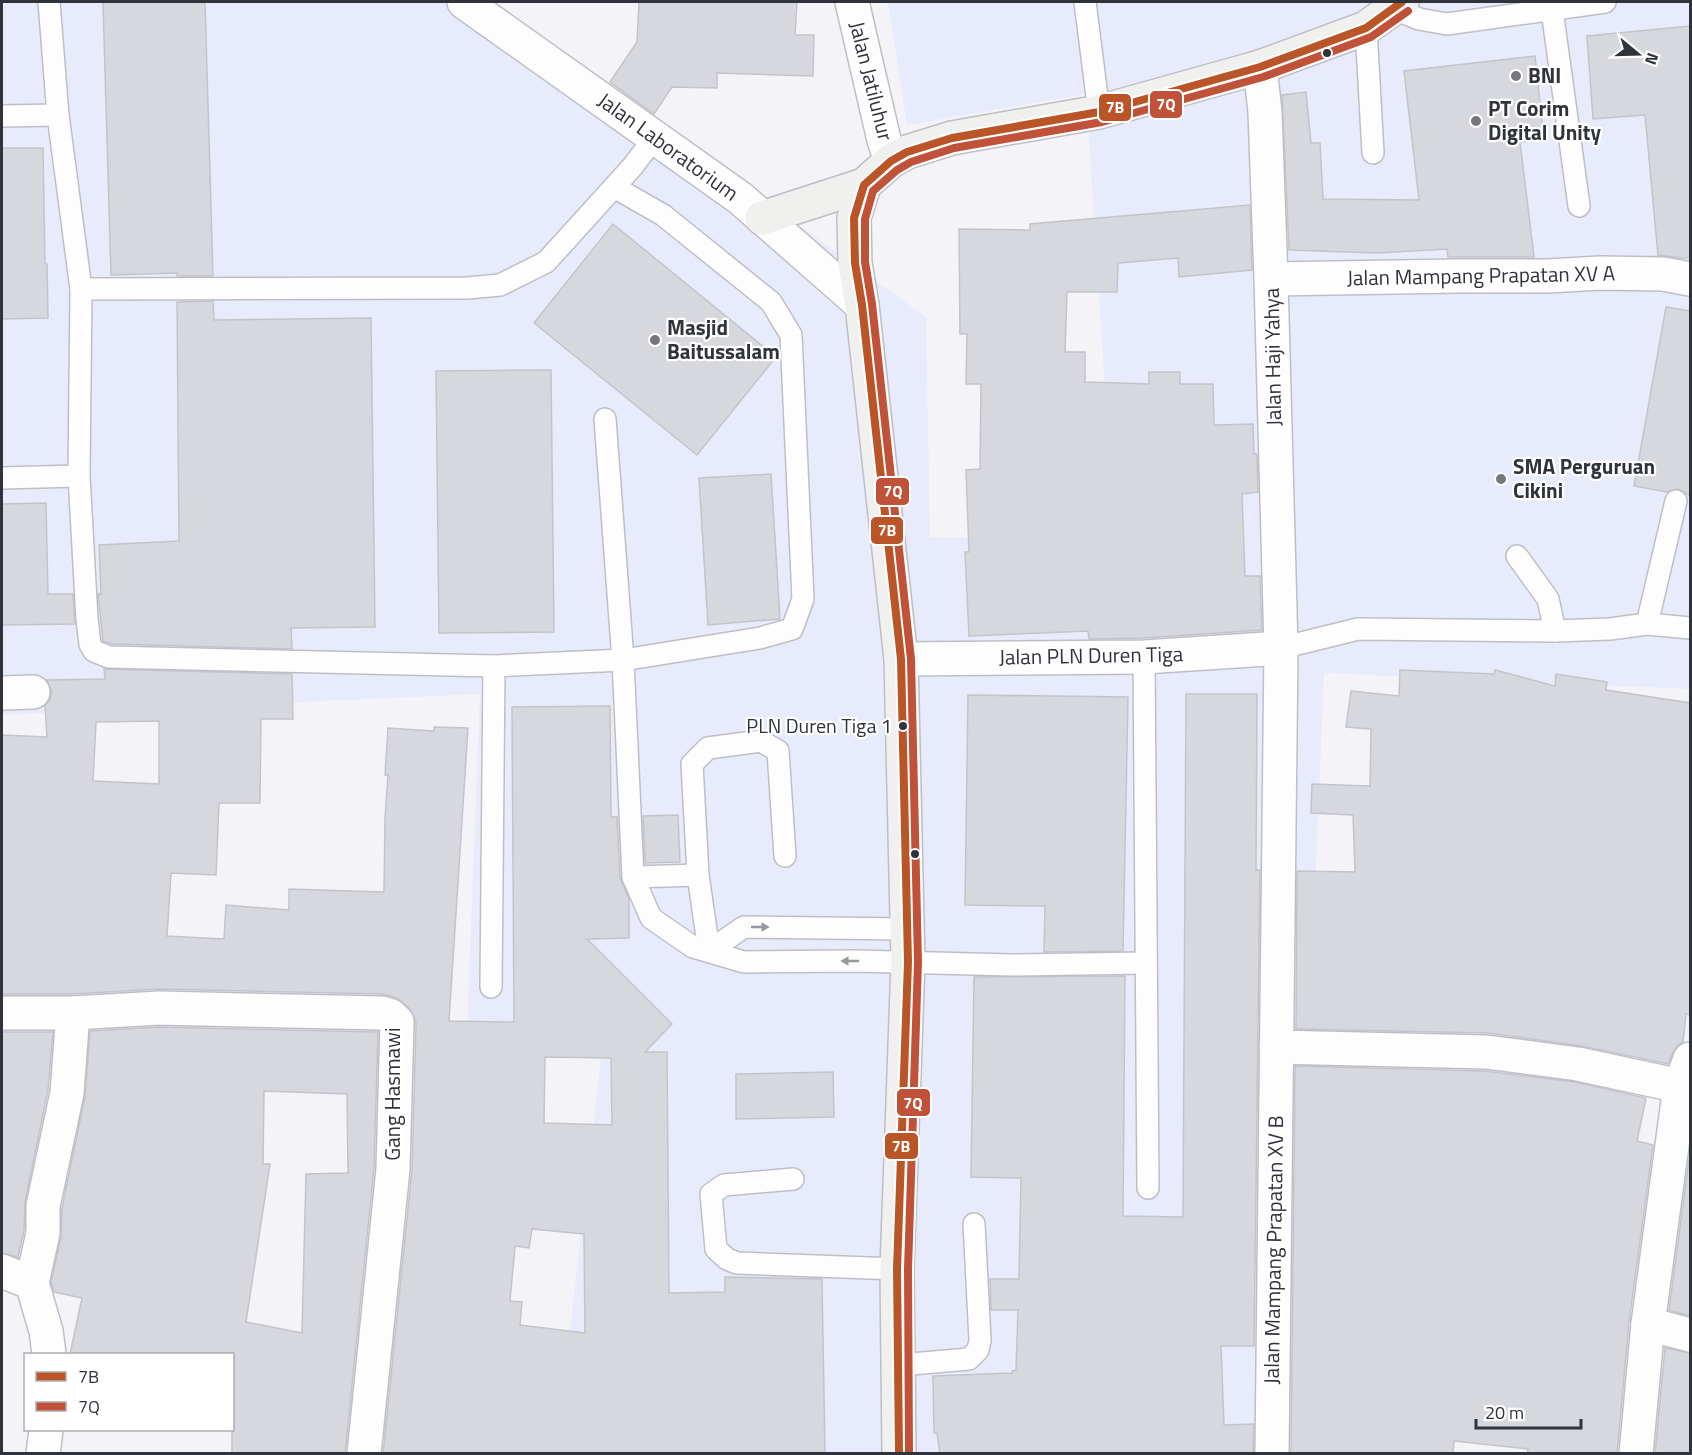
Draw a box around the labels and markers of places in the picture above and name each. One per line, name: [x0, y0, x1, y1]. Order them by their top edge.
unlabelled marker: [1321, 47, 1333, 59]
place label: BNI: [1528, 59, 1561, 91]
marker: BNI: [1509, 69, 1523, 83]
place label: PT Corim Digital Unity: [1488, 92, 1601, 148]
marker: PT Corim Digital Unity: [1469, 114, 1483, 128]
place label: Masjid Baitussalam: [667, 311, 780, 367]
marker: Masjid Baitussalam: [648, 333, 662, 347]
place label: SMA Perguruan Cikini: [1513, 450, 1655, 506]
marker: SMA Perguruan Cikini: [1494, 472, 1508, 486]
place label: PLN Duren Tiga 1: [746, 710, 892, 741]
marker: PLN Duren Tiga 1: [897, 720, 909, 732]
unlabelled marker: [909, 848, 921, 860]

